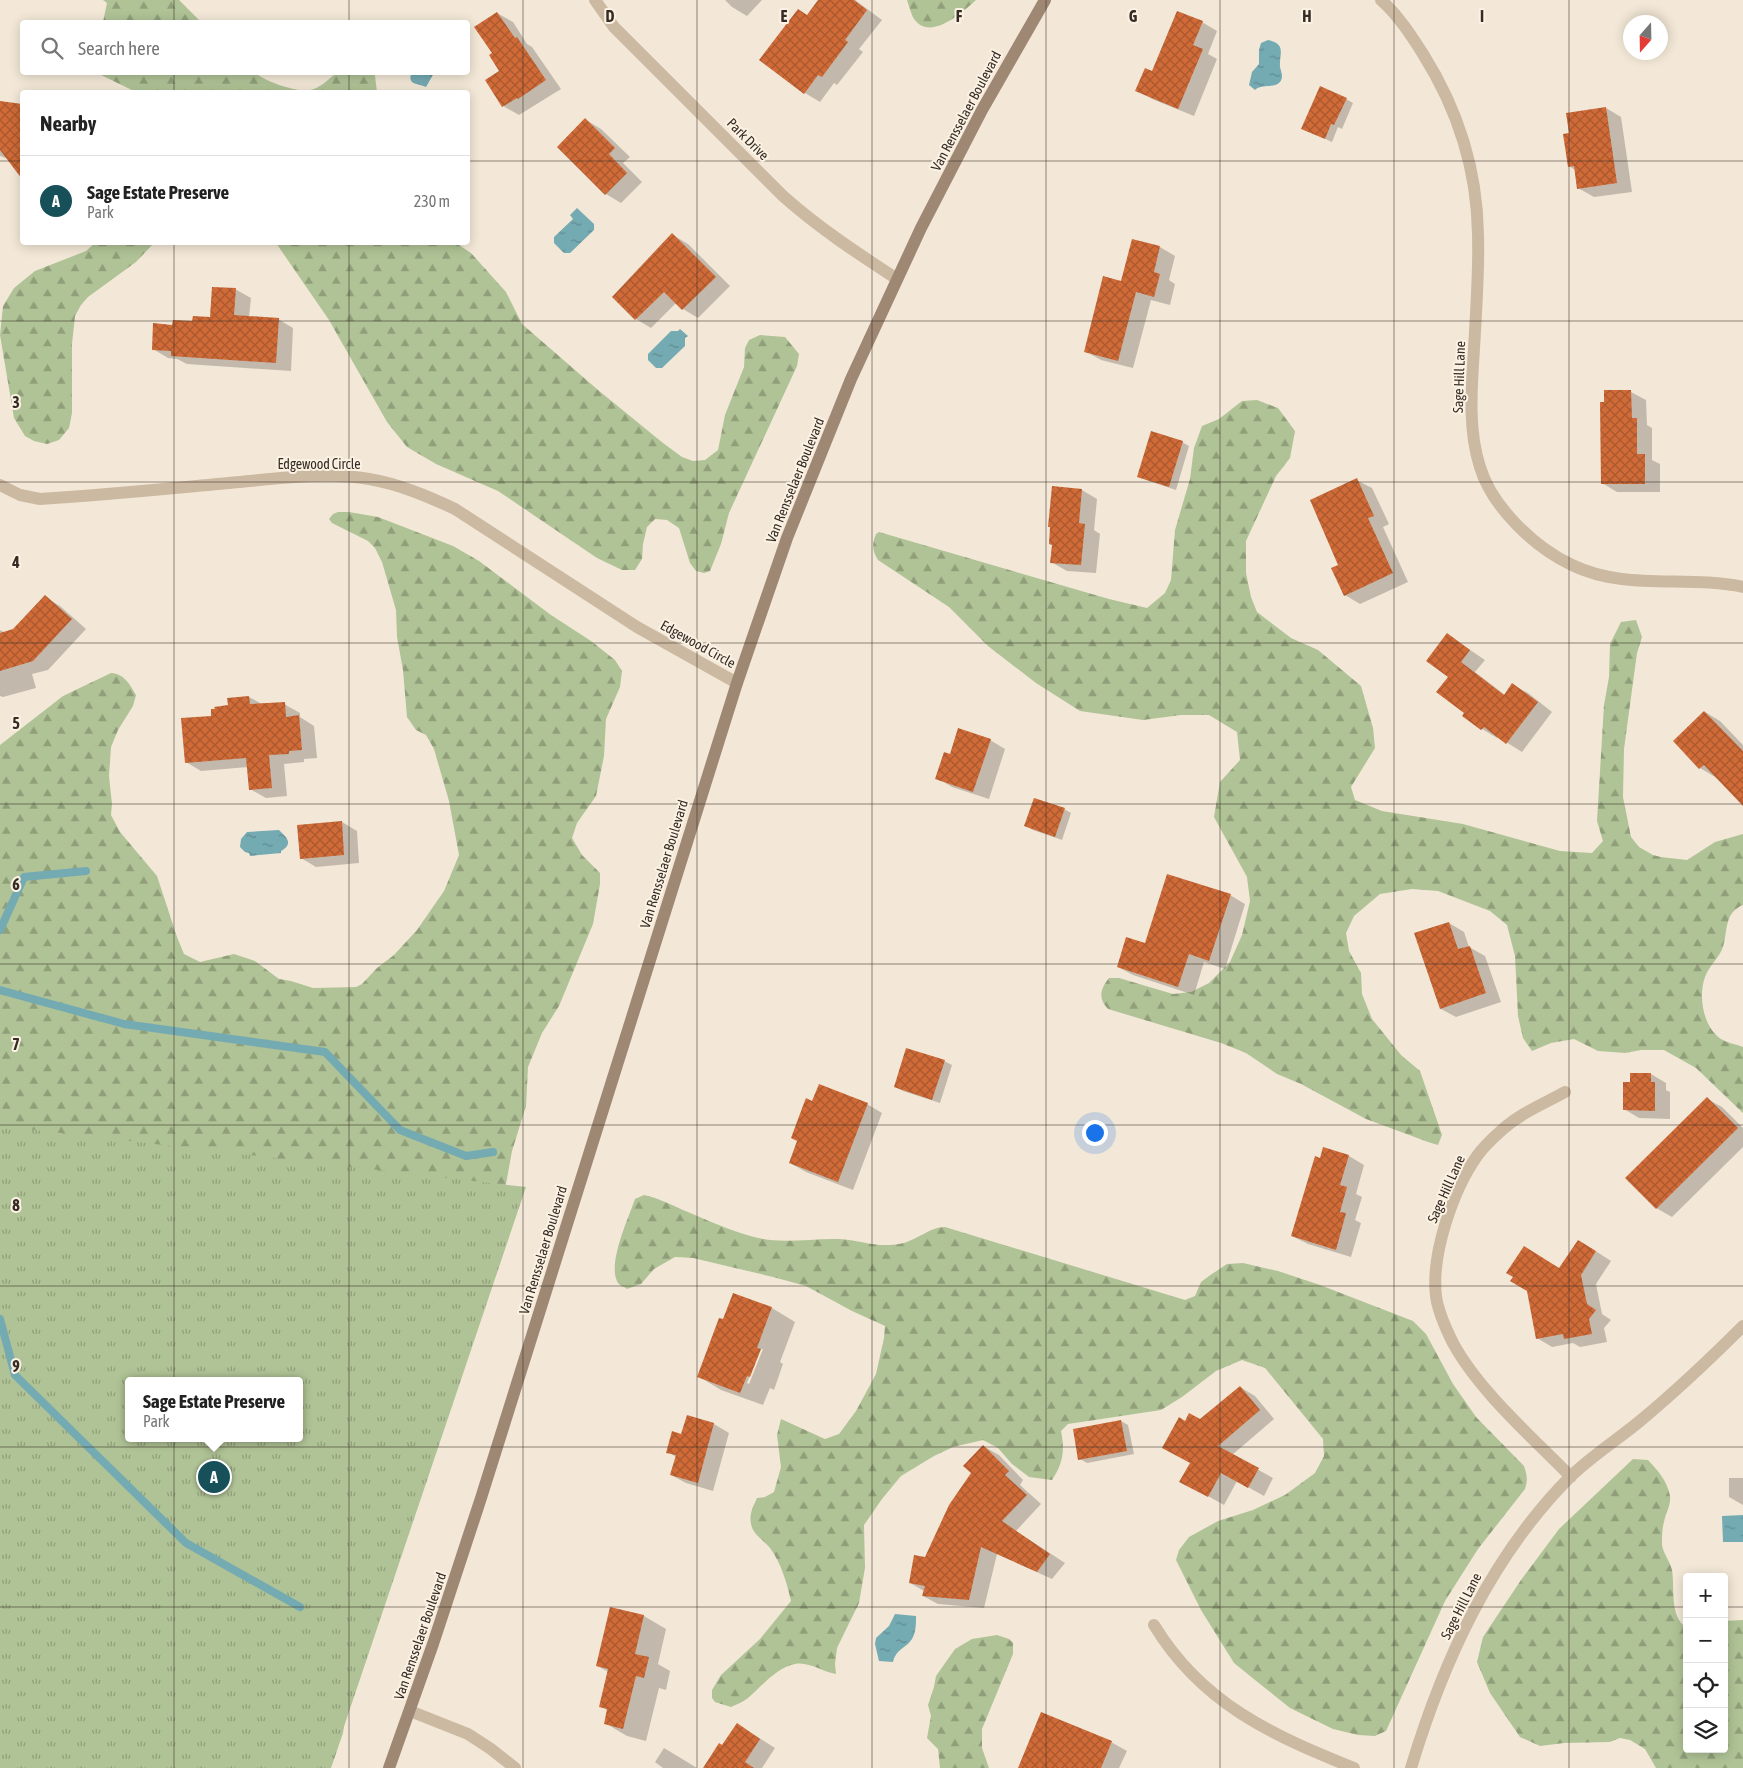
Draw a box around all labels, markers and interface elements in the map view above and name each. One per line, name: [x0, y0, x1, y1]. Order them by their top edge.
text: D: [606, 7, 615, 25]
text: E: [781, 7, 788, 25]
text: F: [956, 7, 963, 25]
text: G: [1129, 7, 1138, 25]
text: H: [1302, 7, 1312, 25]
text: I: [1480, 7, 1484, 25]
north arrow: [1623, 15, 1668, 60]
search box: [20, 20, 470, 75]
icon: search: [38, 34, 66, 62]
text: Search here: [78, 37, 160, 59]
street label: Van Rensselaer Boulevard: [928, 48, 1004, 174]
text: Nearby: [40, 111, 96, 135]
street label: Park Drive: [724, 115, 772, 163]
text: Sage Estate Preserve: [87, 181, 229, 203]
text: A: [52, 192, 60, 210]
text: 230 m: [414, 192, 450, 210]
text: Park: [87, 203, 114, 221]
street label: Sage Hill Lane: [1450, 341, 1468, 413]
text: 3: [12, 393, 20, 411]
street label: Van Rensselaer Boulevard: [763, 415, 827, 545]
street label: Edgewood Circle: [277, 456, 361, 472]
text: 4: [11, 553, 20, 571]
street label: Edgewood Circle: [658, 617, 738, 671]
text: 5: [12, 714, 20, 732]
street label: Van Rensselaer Boulevard: [637, 798, 691, 930]
text: 6: [12, 875, 20, 893]
text: 7: [12, 1035, 20, 1053]
your location: [1082, 1120, 1108, 1146]
street label: Sage Hill Lane: [1424, 1153, 1468, 1225]
street label: Van Rensselaer Boulevard: [516, 1184, 570, 1316]
text: 8: [12, 1196, 20, 1214]
text: 9: [12, 1357, 20, 1375]
popup: [125, 1377, 303, 1442]
text: Sage Estate Preserve: [143, 1390, 285, 1412]
text: Park: [143, 1412, 170, 1430]
pin: A: [198, 1458, 230, 1496]
street label: Van Rensselaer Boulevard: [391, 1570, 449, 1702]
street label: Sage Hill Lane: [1437, 1570, 1485, 1642]
map controls: [1683, 1573, 1728, 1753]
button: +: [1683, 1573, 1728, 1618]
button: −: [1683, 1618, 1728, 1663]
button: locate: [1683, 1663, 1728, 1708]
button: layers: [1683, 1708, 1728, 1753]

